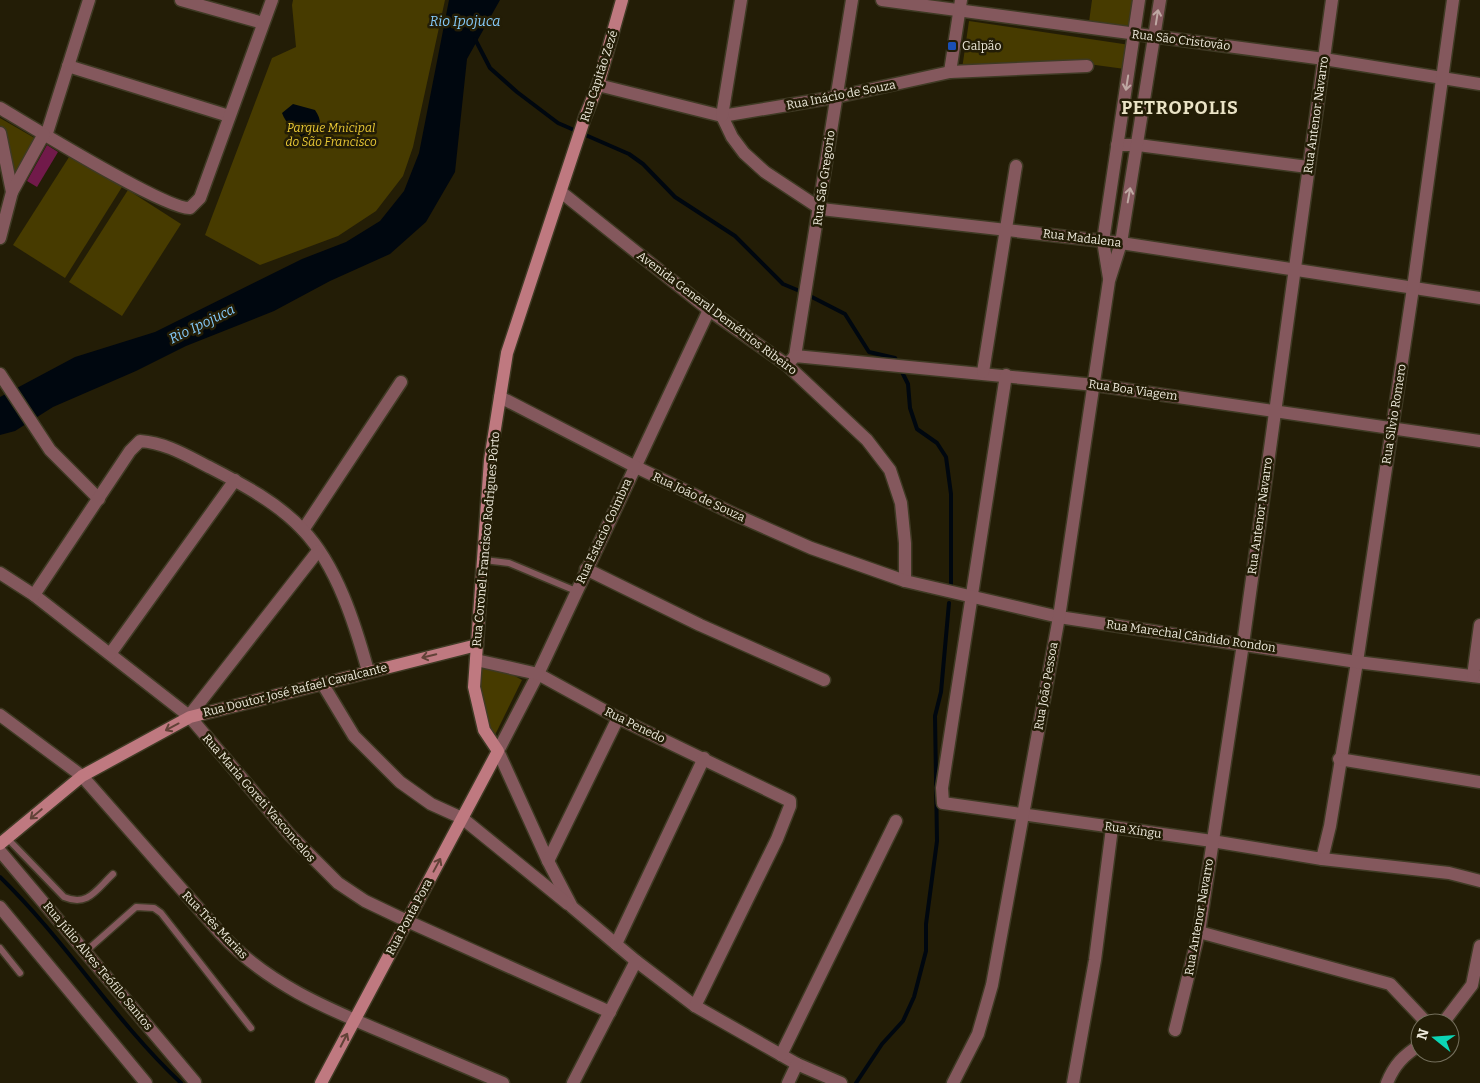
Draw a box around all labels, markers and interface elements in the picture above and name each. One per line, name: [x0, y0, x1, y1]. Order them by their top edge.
one-way arrow: [1152, 9, 1162, 25]
water label: Rio Ipojuca: [429, 13, 501, 30]
street label: Rua São Cristovão: [1131, 27, 1231, 53]
street label: Rua Capitão Zezé: [578, 29, 620, 123]
place label: Galpão: [962, 39, 1001, 53]
marker: Galpão: [946, 40, 958, 52]
street label: Rua Antenor Navarro: [1301, 55, 1331, 175]
one-way arrow: [1121, 74, 1131, 90]
street label: Rua Inácio de Souza: [785, 77, 897, 112]
district label: PETROPOLIS: [1121, 97, 1239, 119]
park label: Parque Mnicipal do São Francisco: [285, 121, 377, 149]
street label: Rua São Gregorio: [810, 129, 838, 227]
one-way arrow: [1125, 187, 1135, 203]
street label: Rua Madalena: [1042, 226, 1122, 250]
street label: Avenida General Demétrios Ribeiro: [634, 248, 800, 378]
water label: Rio Ipojuca: [166, 301, 238, 347]
street label: Rua Silvio Romero: [1379, 363, 1409, 465]
street label: Rua Boa Viagem: [1088, 377, 1179, 403]
street label: Rua Coronel Francisco Rodrigues Pôrto: [470, 431, 502, 647]
street label: Rua Antenor Navarro: [1245, 456, 1275, 576]
street label: Rua João de Souza: [651, 469, 748, 525]
street label: Rua Estacio Coimbra: [573, 476, 635, 586]
street label: Rua Marechal Cândido Rondon: [1105, 617, 1277, 655]
street label: Rua João Pessoa: [1031, 640, 1061, 731]
one-way arrow: [422, 652, 438, 661]
street label: Rua Doutor José Rafael Cavalcante: [201, 660, 389, 720]
street label: Rua Penedo: [602, 704, 668, 746]
one-way arrow: [165, 723, 180, 732]
street label: Rua Maria Goreti Vasconcelos: [200, 731, 319, 865]
one-way arrow: [30, 809, 43, 820]
street label: Rua Xingu: [1104, 819, 1163, 841]
street label: Rua Antenor Navarro: [1182, 857, 1216, 976]
one-way arrow: [432, 858, 442, 873]
street label: Rua Ponta Pora: [383, 876, 435, 957]
street label: Rua Três Marias: [179, 888, 251, 962]
street label: Rua Júlio Alves Teófilo Santos: [40, 899, 156, 1033]
north arrow: [1410, 1013, 1460, 1063]
text: N: [1413, 1027, 1433, 1042]
one-way arrow: [340, 1033, 349, 1048]

